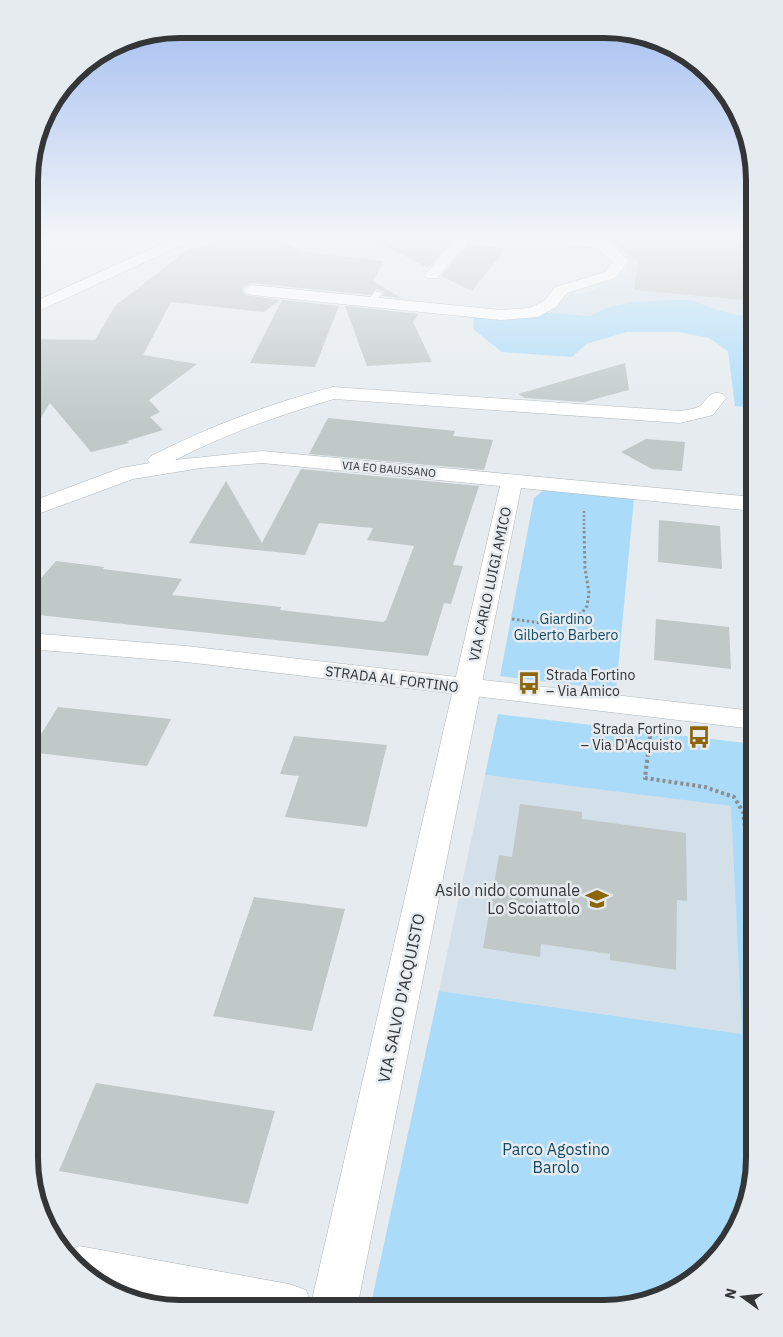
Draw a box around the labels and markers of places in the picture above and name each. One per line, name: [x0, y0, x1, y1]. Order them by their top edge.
place label: Strada Fortino – Via Amico: [546, 666, 635, 700]
bus stop icon: Strada Fortino – Via Amico: [516, 670, 542, 696]
place label: Strada Fortino – Via D'Acquisto: [581, 720, 682, 754]
bus stop icon: Strada Fortino – Via D'Acquisto: [686, 724, 712, 750]
place label: Asilo nido comunale Lo Scoiattolo: [435, 880, 580, 918]
school or university icon: Asilo nido comunale Lo Scoiattolo: [584, 886, 610, 912]

